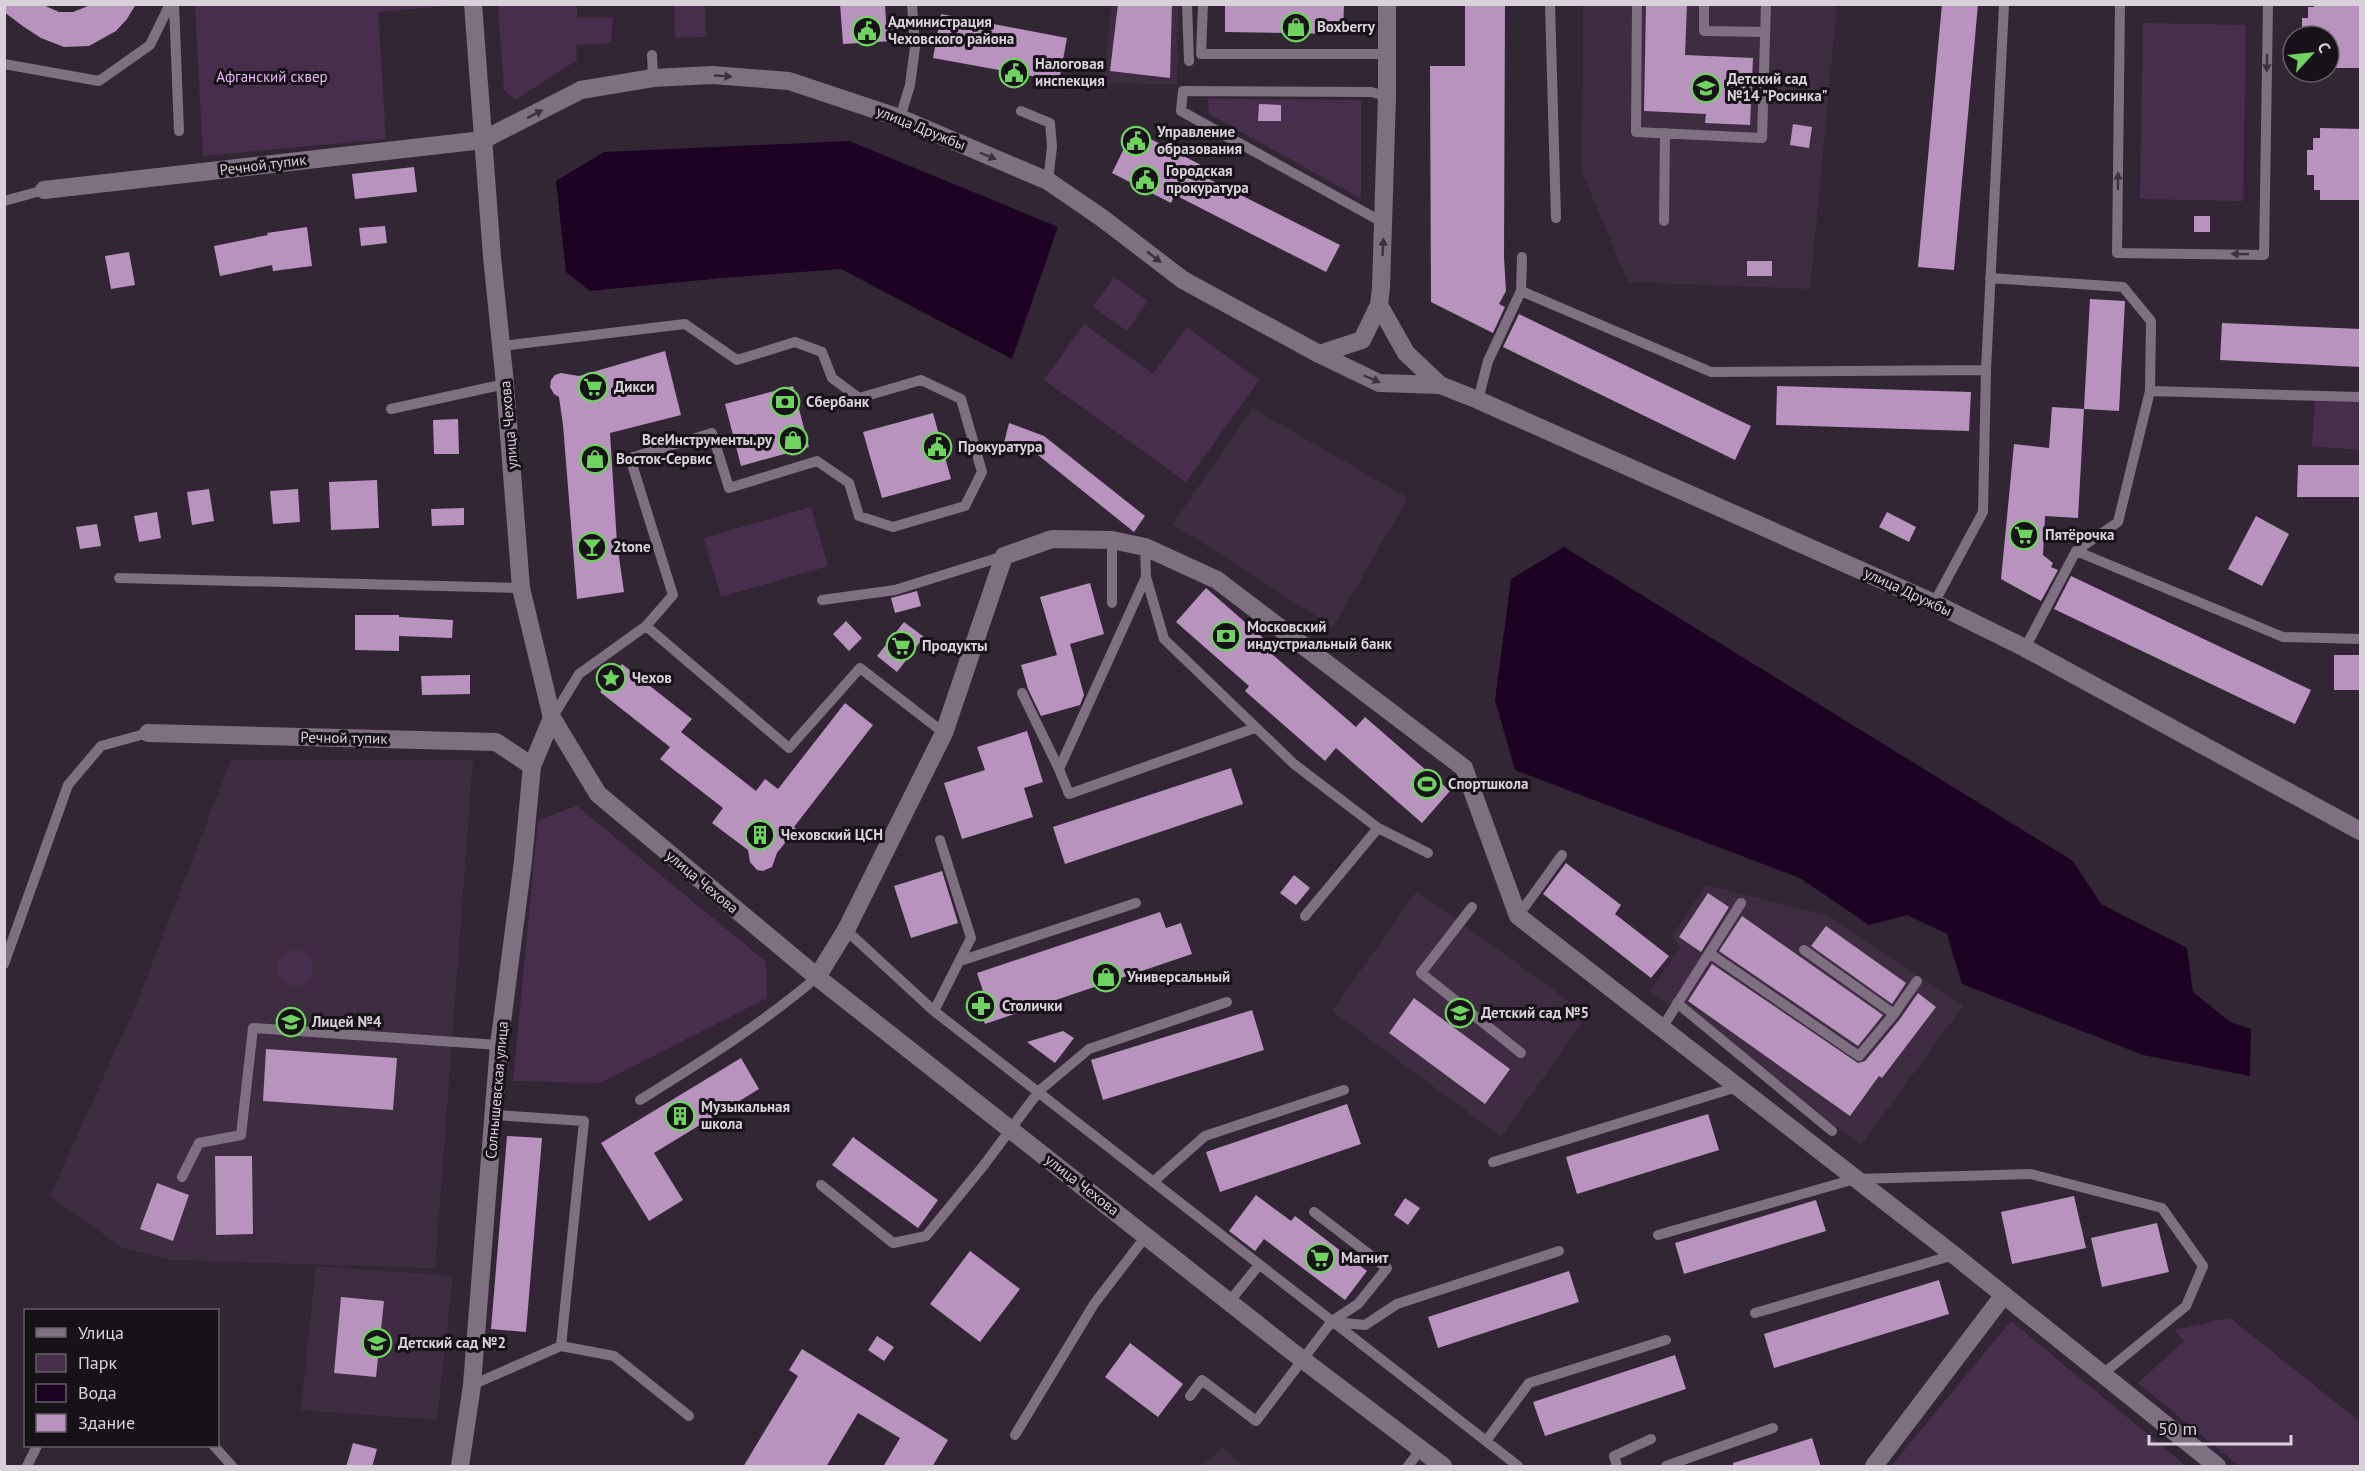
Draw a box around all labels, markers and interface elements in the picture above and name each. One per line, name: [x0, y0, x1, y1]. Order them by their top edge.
shop icon: Boxberry: [1280, 11, 1312, 43]
place label: Администрация Чеховского района: [888, 12, 1014, 48]
public building icon: Администрация Чеховского района: [851, 15, 883, 47]
place label: Boxberry: [1317, 17, 1376, 36]
north arrow: [2281, 24, 2341, 84]
text: С: [2313, 39, 2335, 56]
one-way arrow: [2262, 53, 2272, 72]
place label: Налоговая инспекция: [1035, 54, 1105, 90]
public building icon: Налоговая инспекция: [998, 57, 1030, 89]
park label: Афганский сквер: [216, 67, 328, 86]
place label: Детский сад №14 "Росинка": [1727, 69, 1828, 105]
one-way arrow: [714, 71, 733, 80]
school or university icon: Детский сад №14 "Росинка": [1690, 72, 1722, 104]
street label: улица Дружбы: [874, 101, 969, 154]
one-way arrow: [527, 109, 544, 118]
place label: Управление образования: [1156, 122, 1242, 158]
public building icon: Управление образования: [1120, 125, 1152, 157]
street label: Речной тупик: [219, 150, 308, 179]
one-way arrow: [980, 151, 998, 161]
place label: Городская прокуратура: [1166, 161, 1249, 197]
public building icon: Городская прокуратура: [1129, 164, 1161, 196]
one-way arrow: [2113, 171, 2123, 190]
one-way arrow: [1378, 237, 1387, 256]
one-way arrow: [2231, 250, 2250, 259]
one-way arrow: [1146, 251, 1161, 263]
supermarket icon: Дикси: [577, 371, 609, 403]
one-way arrow: [1363, 374, 1381, 384]
place label: Дикси: [614, 377, 654, 396]
street label: улица Чехова: [495, 380, 522, 470]
bank icon: Сбербанк: [769, 386, 801, 418]
place label: Сбербанк: [806, 392, 870, 411]
shop icon: ВсеИнструменты.ру: [777, 424, 809, 456]
place label: ВсеИнструменты.ру: [642, 430, 773, 449]
public building icon: Прокуратура: [921, 431, 953, 463]
place label: Прокуратура: [958, 437, 1042, 456]
shop icon: Восток-Сервис: [579, 443, 611, 475]
place label: Восток-Сервис: [616, 449, 712, 468]
supermarket icon: Пятёрочка: [2008, 519, 2040, 551]
place label: Пятёрочка: [2045, 525, 2114, 544]
bar icon: 2tone: [576, 531, 608, 563]
place label: 2tone: [613, 537, 651, 556]
street label: улица Дружбы: [1861, 563, 1955, 620]
place label: Московский индустриальный банк: [1247, 617, 1392, 653]
bank icon: Московский индустриальный банк: [1210, 620, 1242, 652]
supermarket icon: Продукты: [885, 630, 917, 662]
place label: Продукты: [922, 636, 988, 655]
place icon: Чехов: [595, 662, 627, 694]
place label: Чехов: [632, 668, 672, 687]
street label: Речной тупик: [300, 727, 389, 748]
sports icon: Спортшкола: [1411, 768, 1443, 800]
place label: Спортшкола: [1448, 774, 1528, 793]
building icon: Чеховский ЦСН: [744, 819, 776, 851]
place label: Чеховский ЦСН: [781, 825, 883, 844]
street label: улица Чехова: [662, 846, 742, 917]
shop icon: Универсальный: [1090, 961, 1122, 993]
place label: Универсальный: [1126, 967, 1230, 986]
pharmacy icon: Столички: [965, 990, 997, 1022]
place label: Столички: [1002, 996, 1063, 1015]
school or university icon: Детский сад №5: [1444, 997, 1476, 1029]
place label: Детский сад №5: [1481, 1003, 1589, 1022]
school or university icon: Лицей №4: [275, 1006, 307, 1038]
place label: Лицей №4: [311, 1012, 382, 1031]
street label: Солнышевская улица: [481, 1020, 512, 1160]
place label: Музыкальная школа: [701, 1097, 790, 1133]
building icon: Музыкальная школа: [664, 1100, 696, 1132]
street label: улица Чехова: [1041, 1150, 1123, 1219]
supermarket icon: Магнит: [1304, 1242, 1336, 1274]
place label: Магнит: [1341, 1248, 1389, 1267]
legend: [24, 1309, 219, 1447]
text: Улица: [78, 1321, 124, 1344]
school or university icon: Детский сад №2: [361, 1327, 393, 1359]
place label: Детский сад №2: [398, 1333, 506, 1352]
text: Парк: [78, 1351, 118, 1374]
text: Вода: [78, 1381, 117, 1404]
scale bar: [2149, 1408, 2292, 1446]
text: Здание: [78, 1411, 135, 1434]
text: 50 m: [2158, 1417, 2197, 1440]

